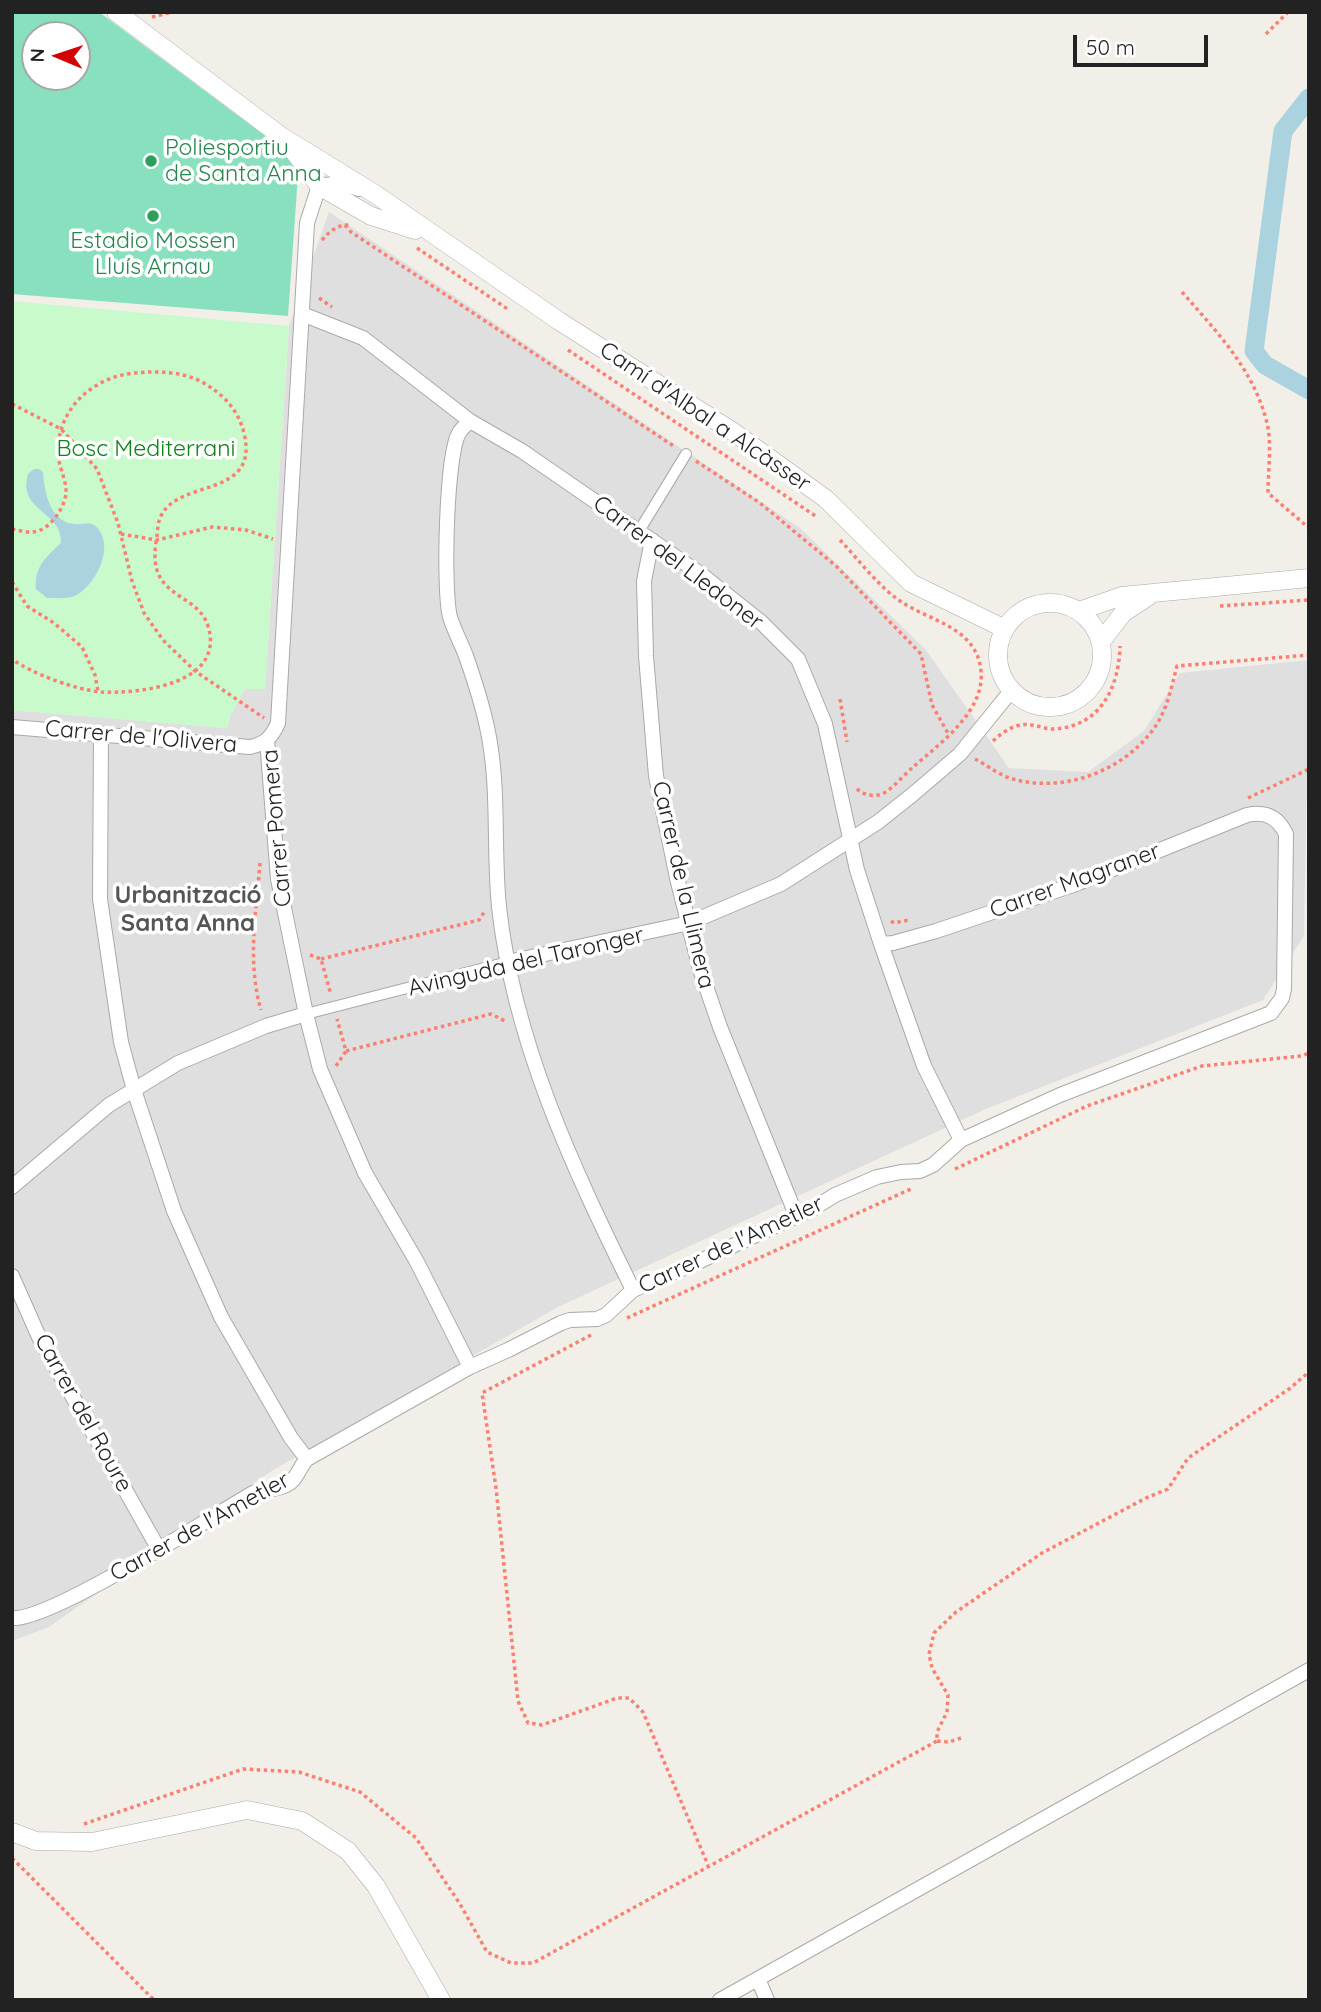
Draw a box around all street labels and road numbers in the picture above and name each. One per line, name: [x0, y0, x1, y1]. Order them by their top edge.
street label: Camí d'Albal a Alcàsser: [594, 336, 816, 498]
street label: Carrer del Lledoner: [587, 490, 769, 636]
street label: Carrer de l'Olivera: [44, 715, 238, 759]
street label: Carrer Pomera: [256, 748, 298, 908]
street label: Carrer de la Llimera: [646, 779, 720, 991]
street label: Carrer Magraner: [986, 837, 1164, 925]
street label: Avinguda del Taronger: [405, 921, 647, 1003]
street label: Carrer de l'Ametler: [634, 1190, 828, 1300]
street label: Carrer del Roure: [28, 1329, 138, 1497]
street label: Carrer de l'Ametler: [106, 1466, 294, 1588]

